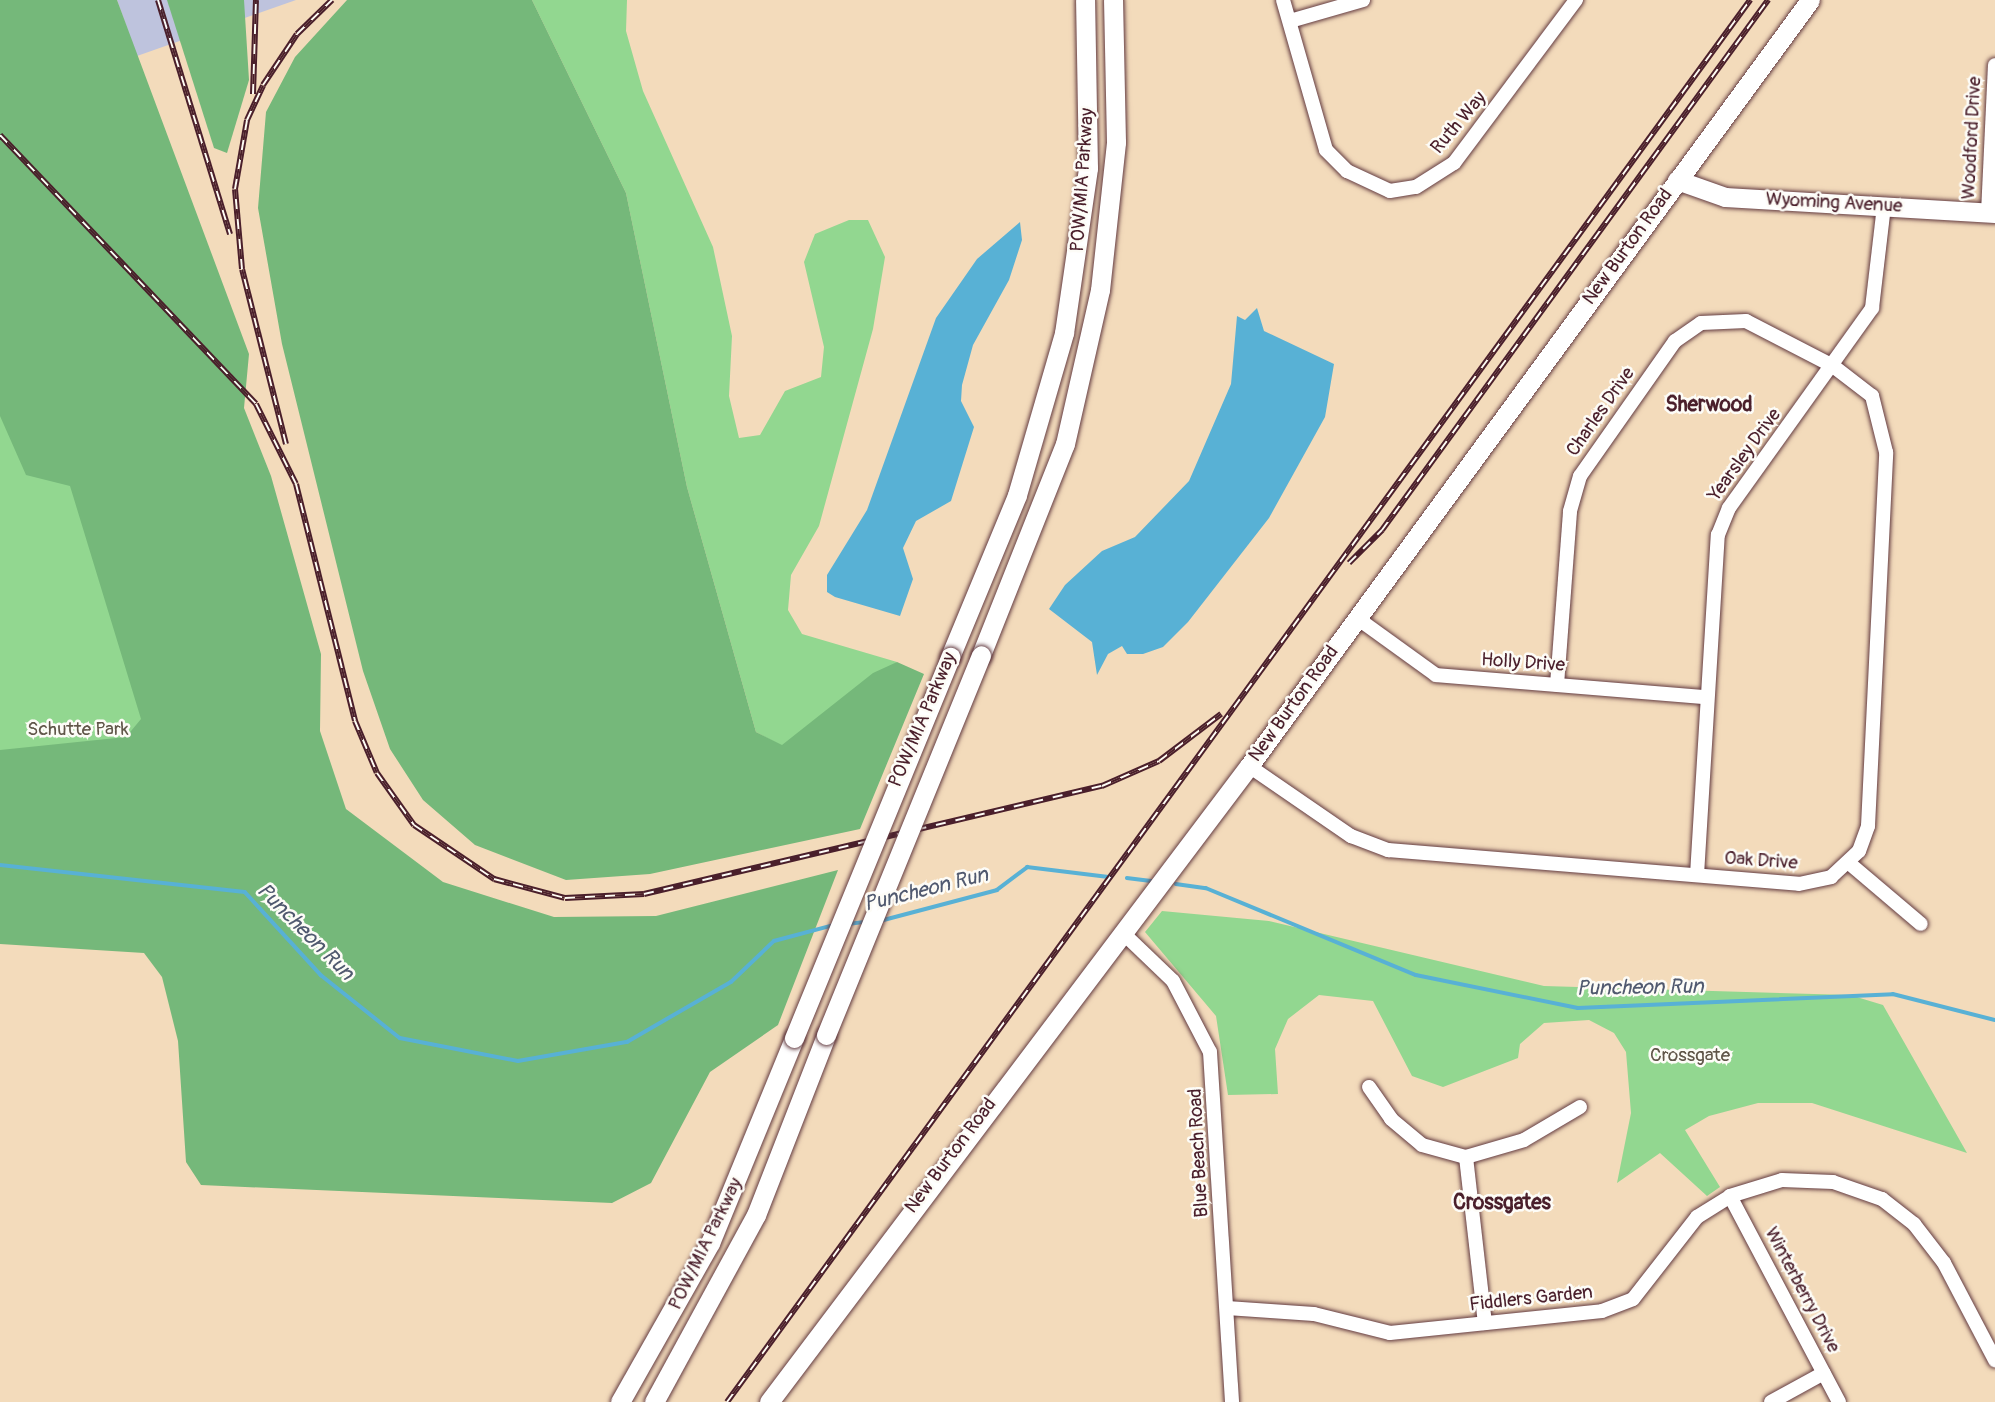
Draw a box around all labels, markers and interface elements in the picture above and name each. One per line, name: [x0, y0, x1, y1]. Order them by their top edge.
street label: Woodford Drive: [1957, 76, 1987, 200]
street label: Ruth Way: [1426, 87, 1492, 159]
street label: POW/MIA Parkway: [1067, 107, 1099, 253]
street label: New Burton Road: [1578, 184, 1678, 310]
street label: Wyoming Avenue: [1765, 188, 1903, 218]
street label: Charles Drive: [1562, 363, 1640, 461]
district label: Sherwood: [1666, 392, 1752, 418]
street label: Yearsley Drive: [1704, 404, 1786, 506]
street label: New Burton Road: [1244, 641, 1344, 767]
street label: POW/MIA Parkway: [884, 649, 962, 791]
street label: Holly Drive: [1480, 649, 1566, 677]
park label: Schutte Park: [27, 719, 129, 741]
street label: Oak Drive: [1724, 847, 1798, 875]
water label: Puncheon Run: [861, 862, 991, 918]
water label: Puncheon Run: [251, 878, 359, 986]
water label: Puncheon Run: [1576, 974, 1704, 1002]
park label: Crossgate: [1650, 1045, 1730, 1067]
street label: Blue Beach Road: [1184, 1088, 1214, 1218]
street label: New Burton Road: [900, 1094, 1002, 1218]
street label: POW/MIA Parkway: [664, 1174, 748, 1314]
district label: Crossgates: [1453, 1190, 1551, 1216]
street label: Winterberry Drive: [1759, 1223, 1845, 1357]
street label: Fiddlers Garden: [1468, 1281, 1594, 1317]

